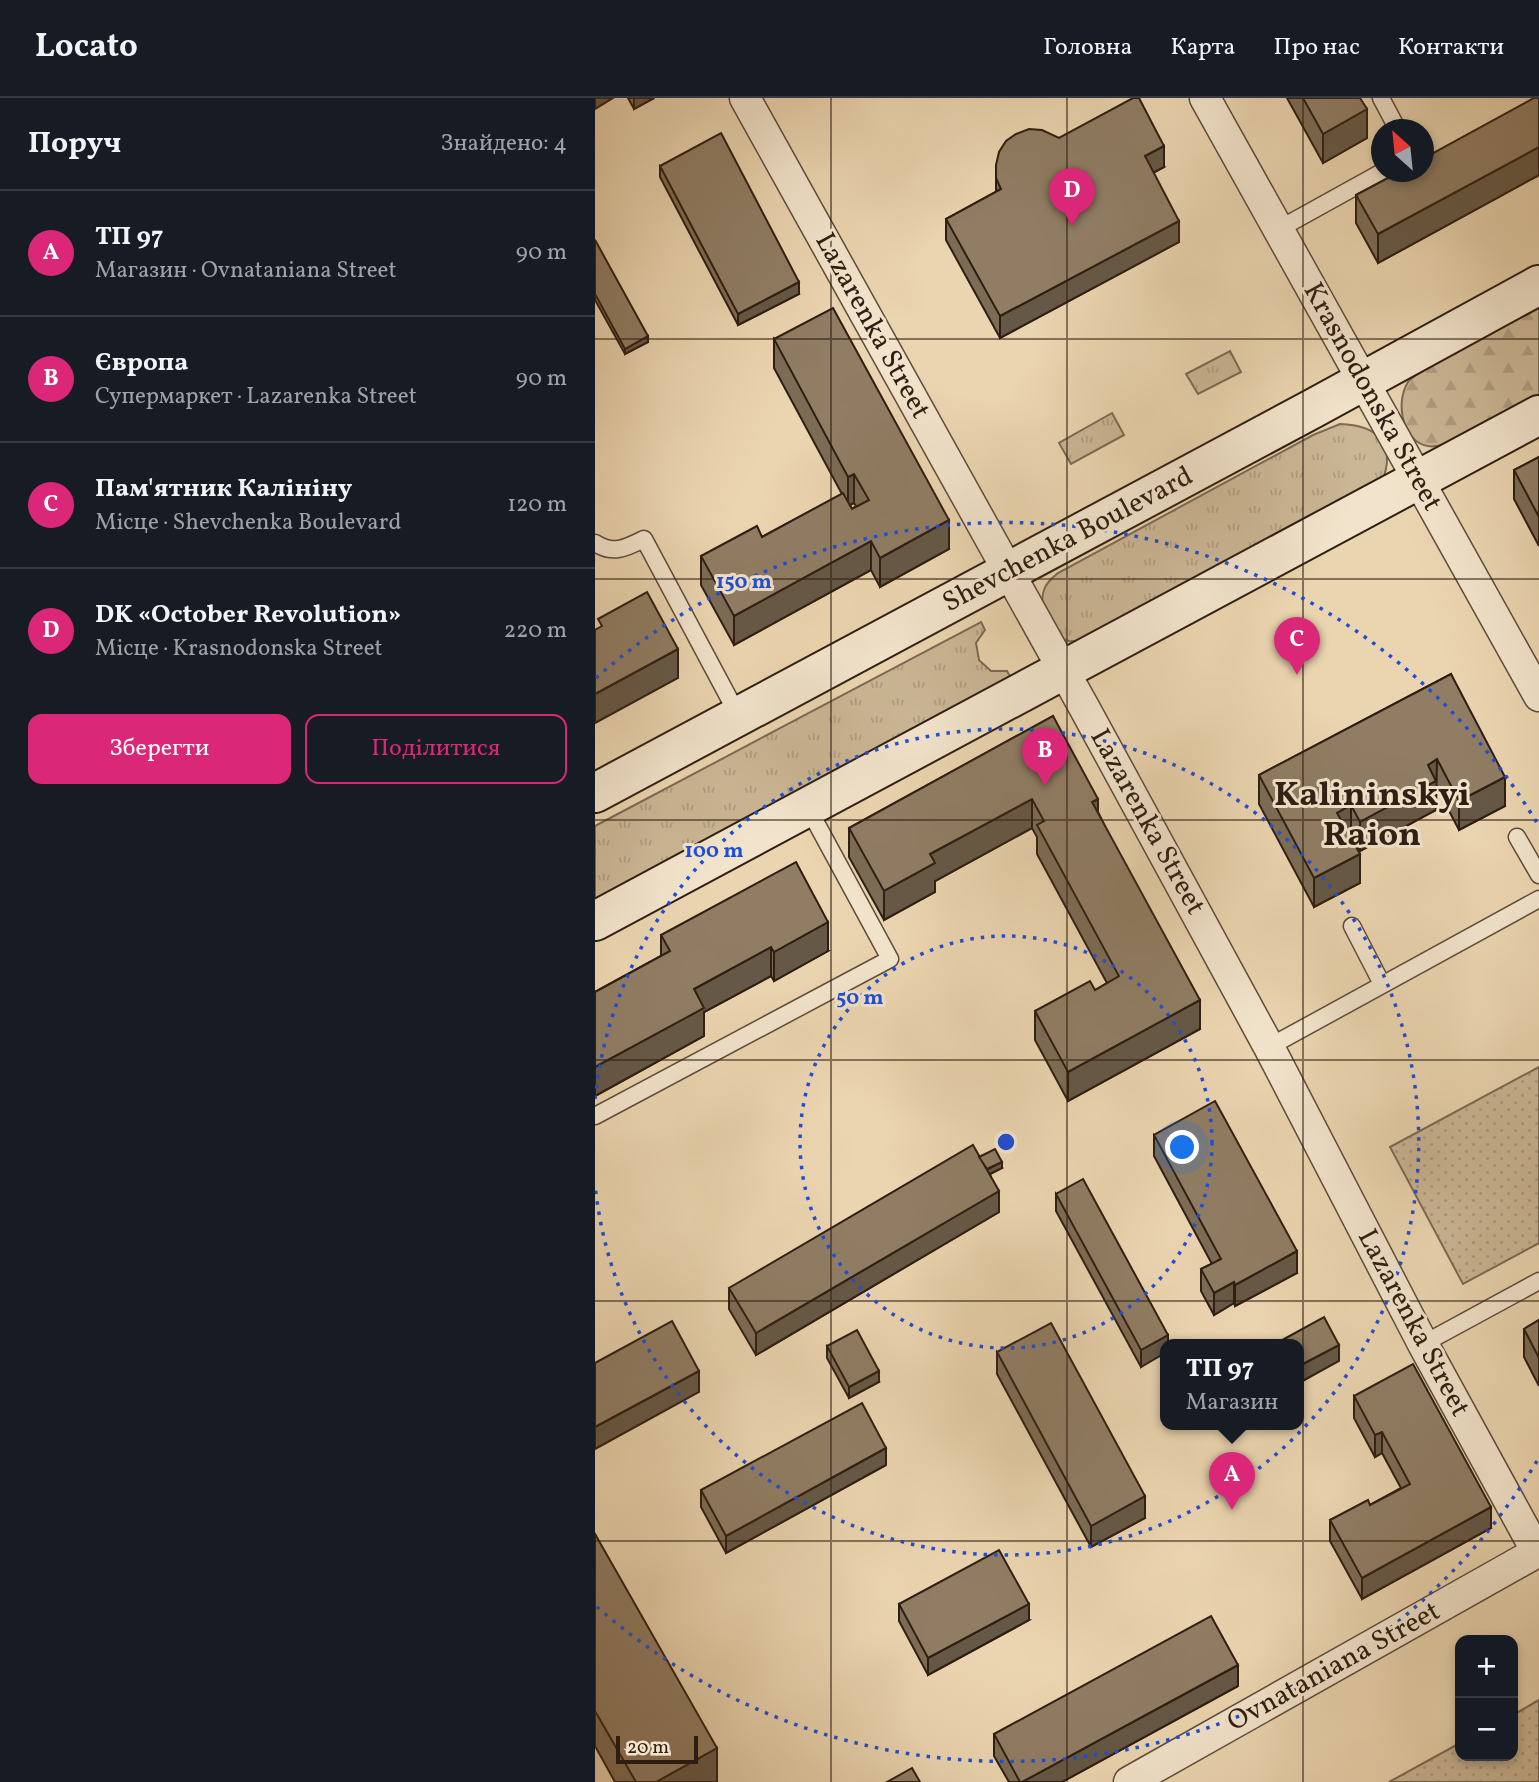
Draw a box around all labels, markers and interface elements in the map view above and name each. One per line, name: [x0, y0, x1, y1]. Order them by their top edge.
text: Locato: [35, 25, 138, 71]
text: Головна: [1043, 31, 1132, 65]
text: Карта: [1170, 31, 1236, 65]
text: Про нас: [1274, 31, 1360, 65]
text: Контакти: [1398, 31, 1504, 65]
north arrow: [1371, 119, 1434, 182]
text: Поруч: [28, 123, 121, 165]
text: Знайдено: 4: [440, 128, 567, 160]
pin: D: [1049, 168, 1095, 226]
text: ТП 97: [95, 219, 163, 255]
street label: Lazarenka Street: [805, 226, 939, 426]
text: A: [43, 237, 59, 269]
text: 90 m: [516, 237, 567, 269]
text: Магазин · Ovnataniana Street: [95, 255, 397, 287]
street label: Krasnodonska Street: [1293, 276, 1451, 518]
text: Європа: [95, 345, 189, 381]
text: B: [43, 363, 59, 395]
text: 90 m: [516, 363, 567, 395]
text: Супермаркет · Lazarenka Street: [95, 381, 417, 413]
street label: Shevchenka Boulevard: [936, 457, 1200, 623]
text: Пам'ятник Калініну: [95, 471, 352, 507]
text: C: [44, 489, 58, 521]
text: 120 m: [507, 489, 567, 521]
text: Місце · Shevchenka Boulevard: [95, 507, 401, 539]
text: 150 m: [716, 568, 772, 597]
text: DK «October Revolution»: [95, 597, 401, 633]
text: D: [43, 615, 59, 647]
text: 220 m: [504, 615, 567, 647]
pin: C: [1274, 617, 1320, 675]
text: Місце · Krasnodonska Street: [95, 633, 383, 665]
button: Зберегти: [28, 714, 291, 784]
button: Поділитися: [305, 714, 567, 784]
street label: Lazarenka Street: [1080, 722, 1214, 922]
pin: B: [1022, 728, 1068, 786]
district label: Kalininskyi Raion: [1274, 772, 1470, 860]
text: 100 m: [684, 837, 744, 866]
text: 50 m: [836, 984, 884, 1013]
centre of rings: [994, 1130, 1018, 1154]
your location: [1165, 1130, 1199, 1164]
street label: Lazarenka Street: [1347, 1222, 1479, 1424]
popup: [1160, 1339, 1304, 1430]
text: ТП 97: [1186, 1351, 1254, 1387]
text: Магазин: [1186, 1387, 1278, 1419]
pin: A: [1209, 1452, 1255, 1510]
street label: Ovnataniana Street: [1220, 1592, 1448, 1742]
map controls: [1455, 1635, 1518, 1761]
button: +: [1455, 1635, 1518, 1698]
button: −: [1455, 1698, 1518, 1761]
scale bar: [616, 1733, 698, 1765]
text: 20 m: [627, 1735, 669, 1761]

